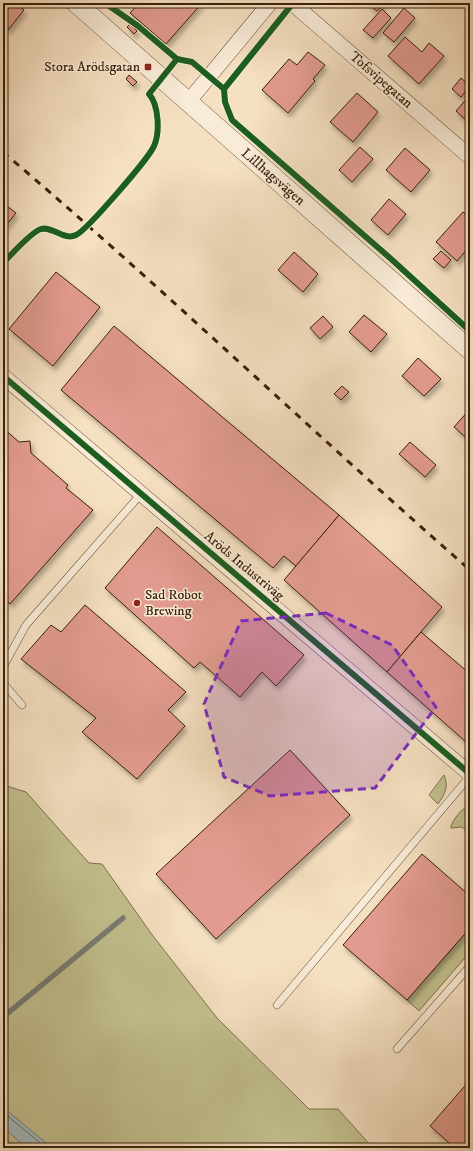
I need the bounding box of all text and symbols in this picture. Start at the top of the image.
street label: Tofsvipegatan [346,48,417,113]
place label: Stora Arödsgatan [44,58,141,76]
marker: Stora Arödsgatan [143,62,153,72]
street label: Lillhagsvägen [237,144,309,210]
street label: Aröds Industriväg [200,527,288,605]
place label: Sad Robot Brewing [145,586,203,620]
marker: Sad Robot Brewing [132,598,142,608]

